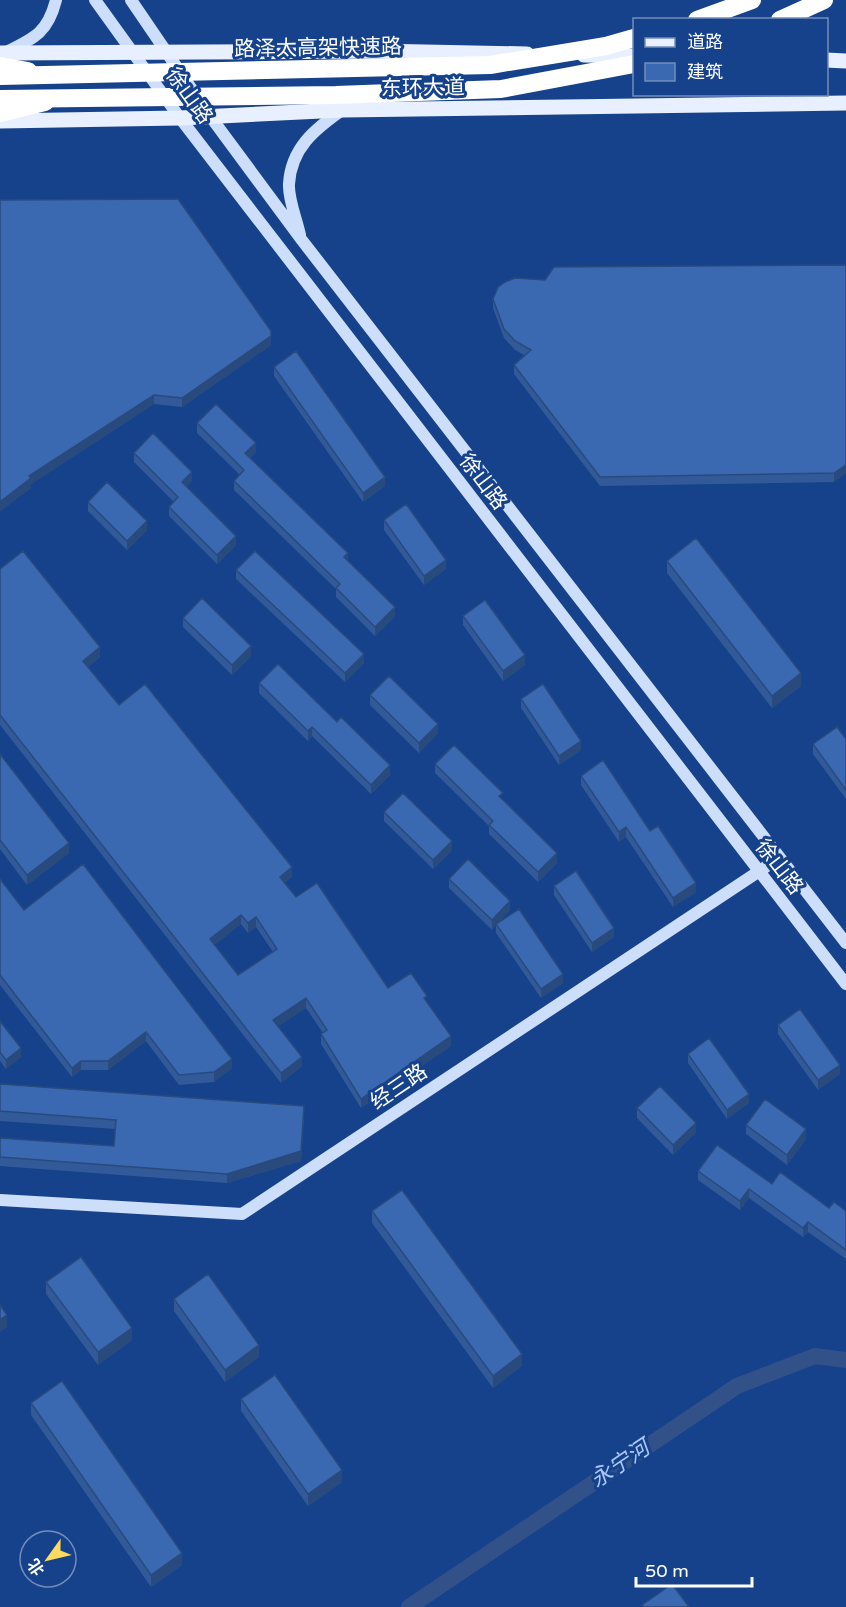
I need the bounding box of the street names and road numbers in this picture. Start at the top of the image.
street label: 路泽太高架快速路 [234,34,402,62]
street label: 徐山路 [160,63,218,129]
street label: 东环大道 [381,75,465,101]
street label: 徐山路 [454,449,512,515]
street label: 徐山路 [750,834,808,900]
street label: 经三路 [366,1059,432,1115]

